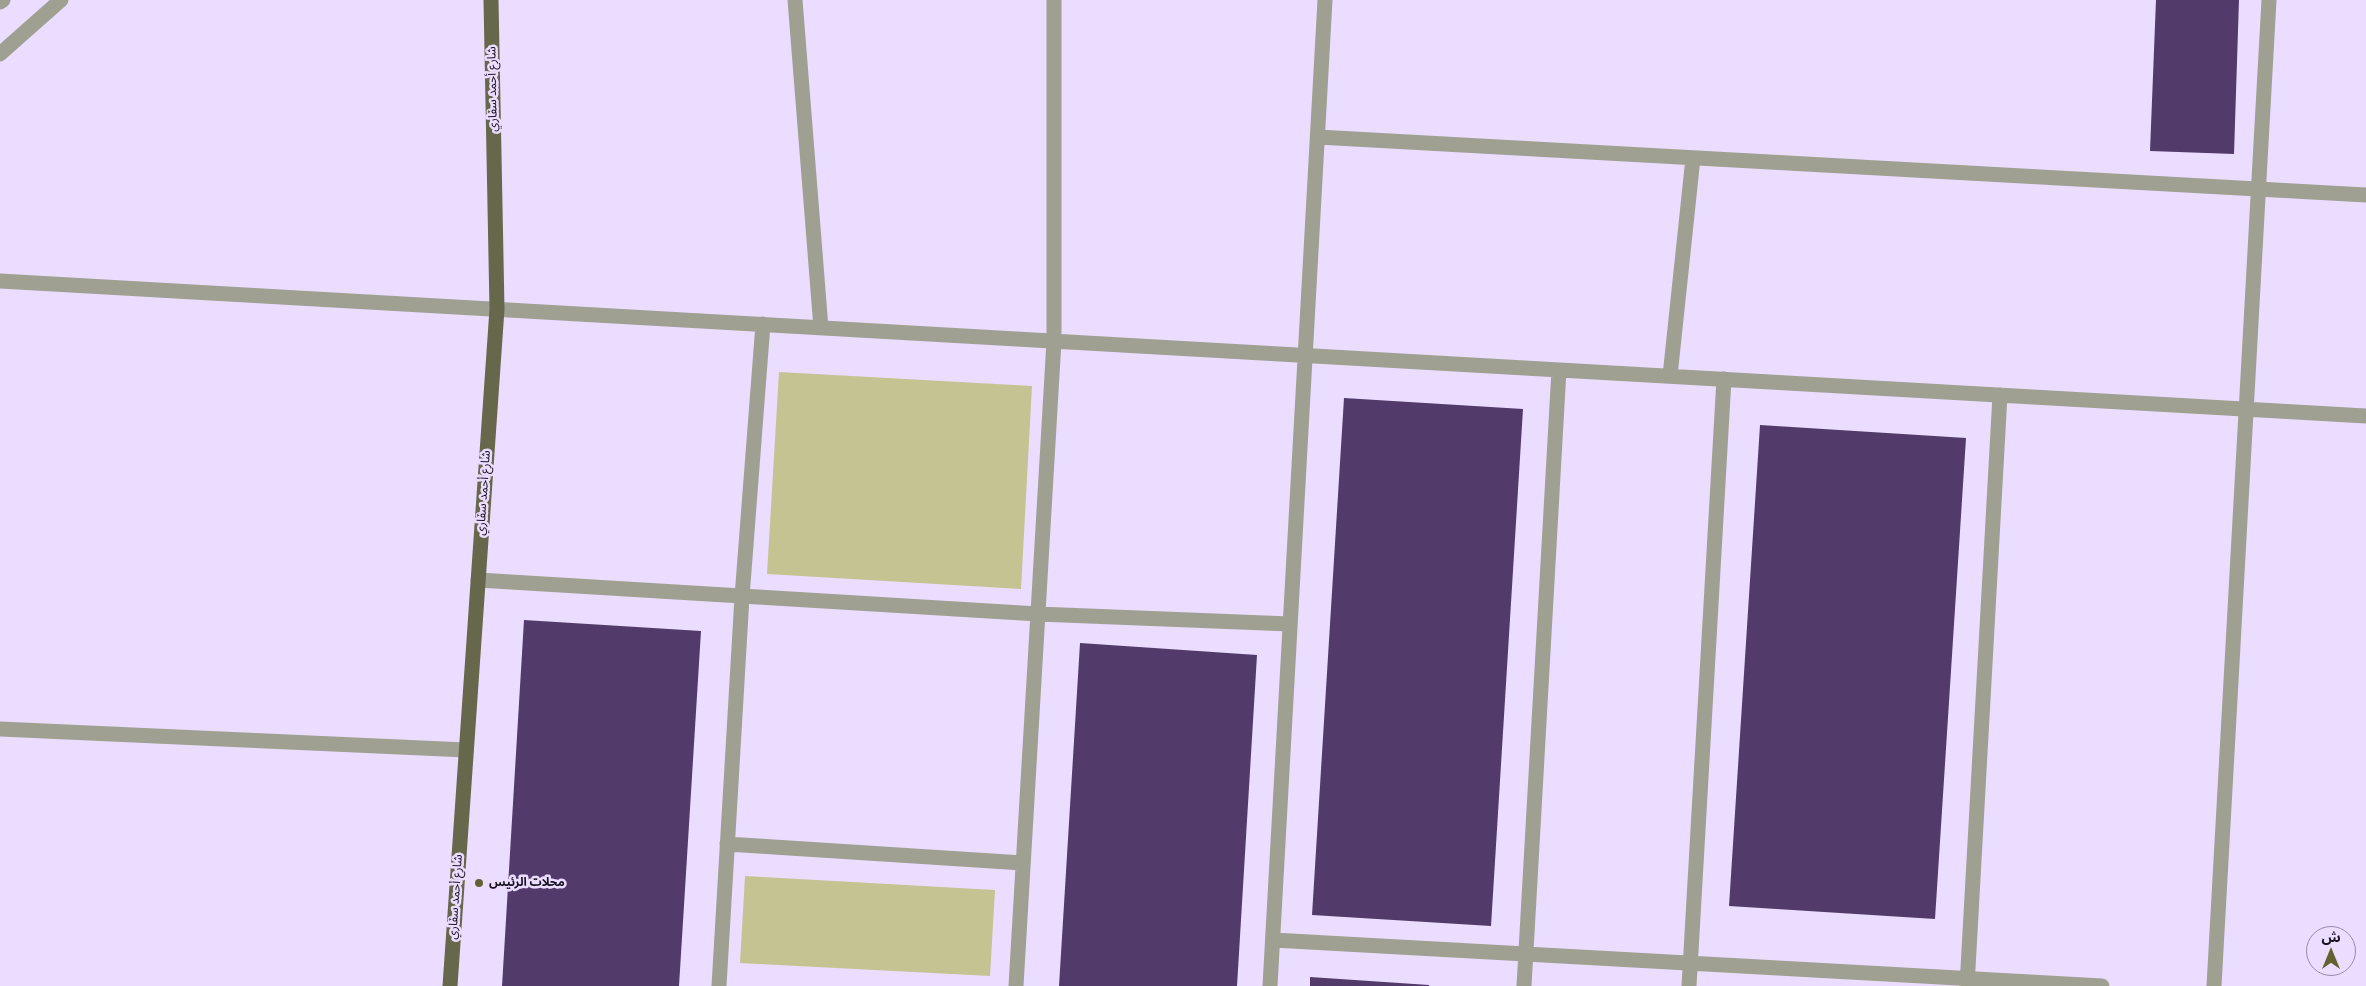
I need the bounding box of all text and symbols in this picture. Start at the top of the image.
street label: شارع أحمد سفاري [485,46,501,132]
street label: شارع أحمد سفاري [474,450,494,536]
street label: شارع أحمد سفاري [446,854,466,940]
place label: محلات الرئيس [489,876,565,890]
marker: محلات الرئيس [473,877,485,889]
north arrow [2306,926,2356,976]
text: ش [2321,927,2341,947]

